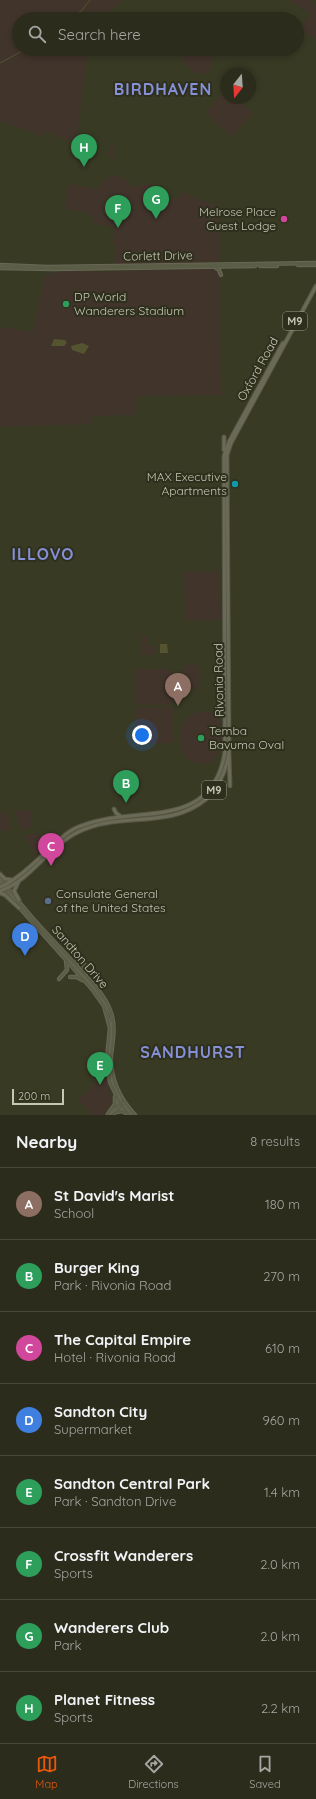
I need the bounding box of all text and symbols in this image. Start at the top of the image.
search box [12,12,304,56]
icon: search [26,23,48,45]
text: Search here [58,25,141,44]
north arrow [220,68,256,104]
district label: BIRDHAVEN [114,79,212,99]
pin: H [71,134,97,167]
pin: G [143,186,169,219]
pin: F [105,195,131,228]
place label: Melrose Place Guest Lodge [199,204,276,233]
marker: Melrose Place Guest Lodge [279,214,289,224]
street label: Corlett Drive [123,247,193,264]
place label: DP World Wanderers Stadium [74,289,184,318]
marker: DP World Wanderers Stadium [61,299,71,309]
road number: M9 [283,312,307,330]
street label: Oxford Road [234,334,281,403]
place label: MAX Executive Apartments [147,469,227,498]
marker: MAX Executive Apartments [230,479,240,489]
district label: ILLOVO [11,544,75,564]
street label: Rivonia Road [210,643,227,717]
pin: A [165,673,191,706]
place label: Temba Bavuma Oval [209,723,284,752]
your location [132,725,152,745]
marker: Temba Bavuma Oval [196,733,206,743]
pin: B [113,770,139,803]
road number: M9 [202,781,226,799]
pin: C [38,833,64,866]
place label: Consulate General of the United States [56,886,166,915]
marker: Consulate General of the United States [43,896,53,906]
street label: Sandton Drive [49,922,112,991]
pin: D [12,923,38,956]
district label: SANDHURST [140,1042,246,1062]
pin: E [87,1052,113,1085]
scale bar [12,1087,64,1106]
text: 200 m [18,1089,50,1103]
text: Nearby [16,1131,77,1152]
text: 8 results [250,1133,300,1149]
text: St David's Marist [54,1186,174,1205]
text: A [25,1196,33,1212]
text: 180 m [265,1196,300,1212]
text: School [54,1205,94,1221]
text: Burger King [54,1258,140,1277]
text: B [25,1268,33,1284]
text: 270 m [263,1268,300,1284]
text: Park · Rivonia Road [54,1277,171,1293]
text: The Capital Empire [54,1330,191,1349]
text: C [25,1340,33,1356]
text: 610 m [265,1340,300,1356]
text: Hotel · Rivonia Road [54,1349,176,1365]
text: Sandton City [54,1402,147,1421]
text: D [24,1412,34,1428]
text: 960 m [263,1412,300,1428]
text: Supermarket [54,1421,132,1437]
text: Sandton Central Park [54,1474,210,1493]
text: E [25,1484,33,1500]
text: 1.4 km [264,1484,300,1500]
text: Park · Sandton Drive [54,1493,176,1509]
text: Crossfit Wanderers [54,1546,193,1565]
text: F [25,1556,33,1572]
text: 2.0 km [260,1556,300,1572]
text: Sports [54,1565,93,1581]
text: Wanderers Club [54,1618,169,1637]
text: G [24,1628,34,1644]
text: 2.0 km [260,1628,300,1644]
text: Park [54,1637,82,1653]
text: Planet Fitness [54,1690,155,1709]
text: H [24,1700,34,1716]
text: 2.2 km [261,1700,300,1716]
text: Sports [54,1709,93,1725]
tab: Map [35,1753,58,1791]
tab: Directions [128,1753,179,1791]
tab: Saved [249,1753,281,1791]

